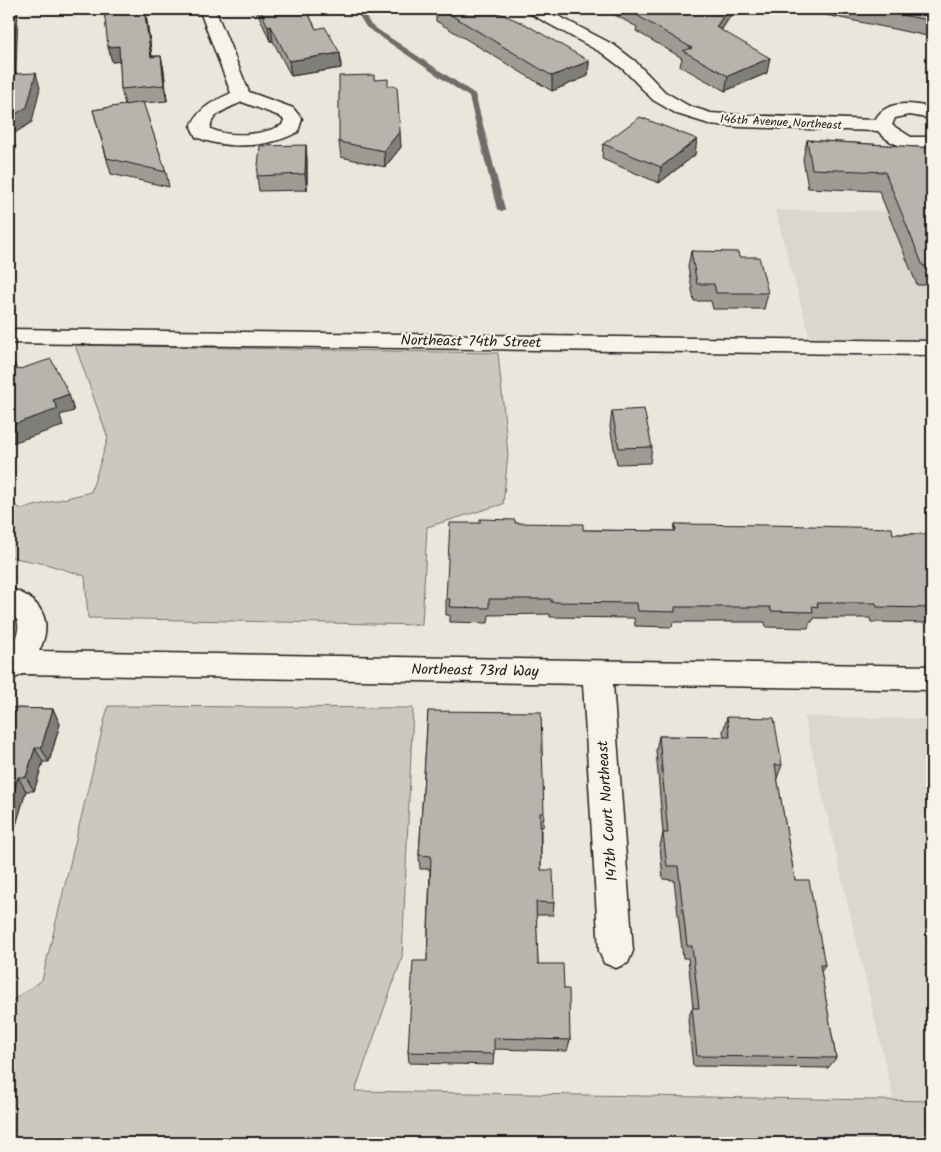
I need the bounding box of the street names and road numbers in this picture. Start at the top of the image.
street label: 146th Avenue Northeast [719,110,843,135]
street label: Northeast 74th Street [400,329,542,355]
street label: Northeast 73rd Way [411,658,540,684]
street label: 147th Court Northeast [591,739,625,882]

